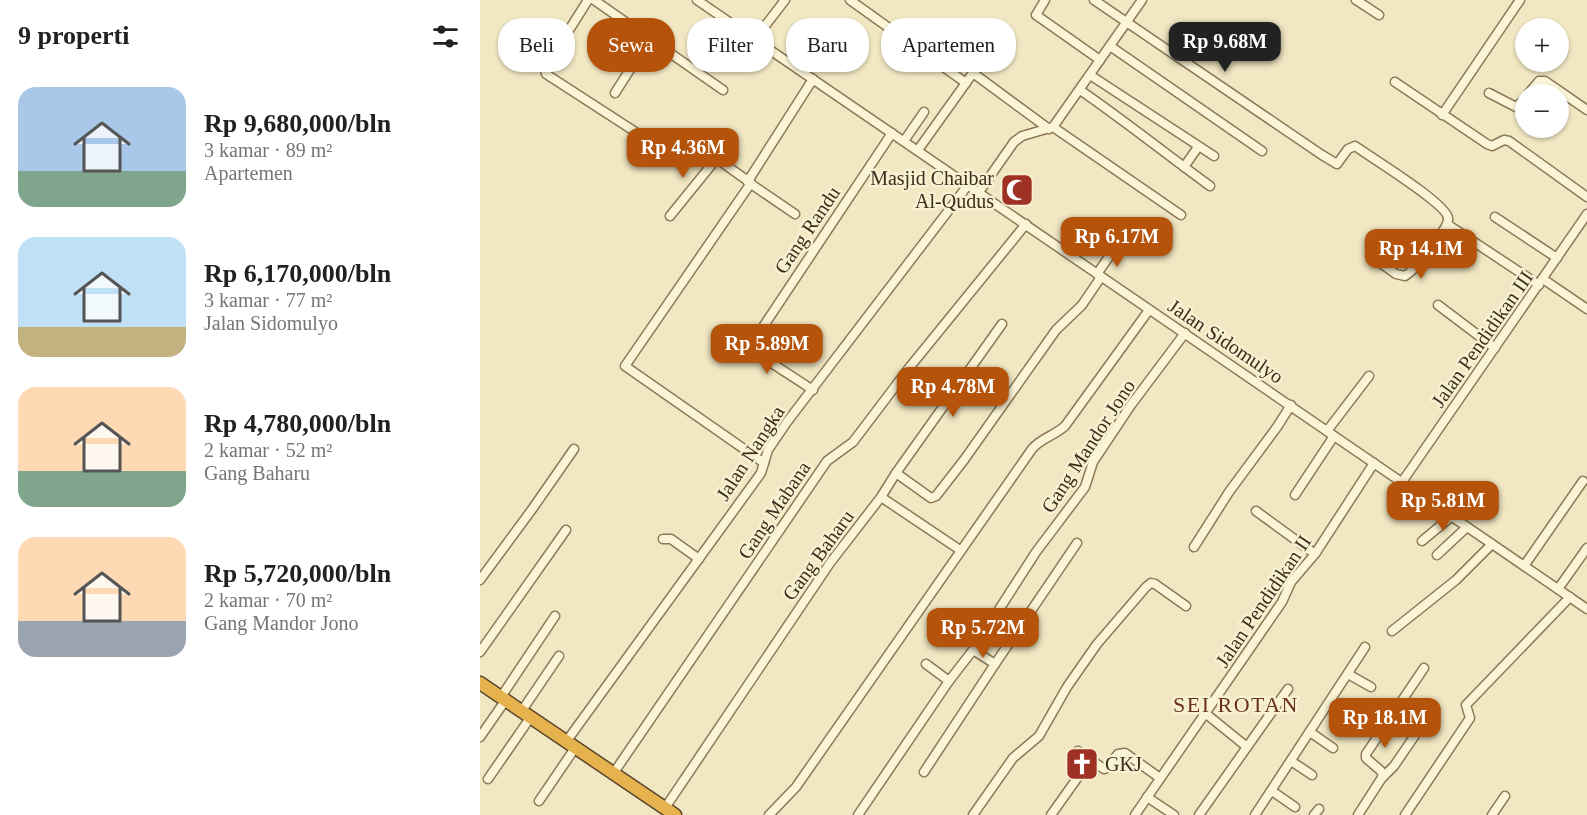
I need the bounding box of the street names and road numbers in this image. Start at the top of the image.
street label: Gang Randu [770,182,845,278]
street label: Jalan Pendidikan III [1427,267,1537,411]
street label: Jalan Sidomulyo [1164,294,1288,388]
street label: Gang Mandor Jono [1037,375,1140,517]
street label: Jalan Nangka [711,401,790,505]
street label: Gang Mabana [733,457,816,563]
street label: Gang Baharu [778,506,859,605]
street label: Jalan Pendidikan II [1211,531,1315,671]

